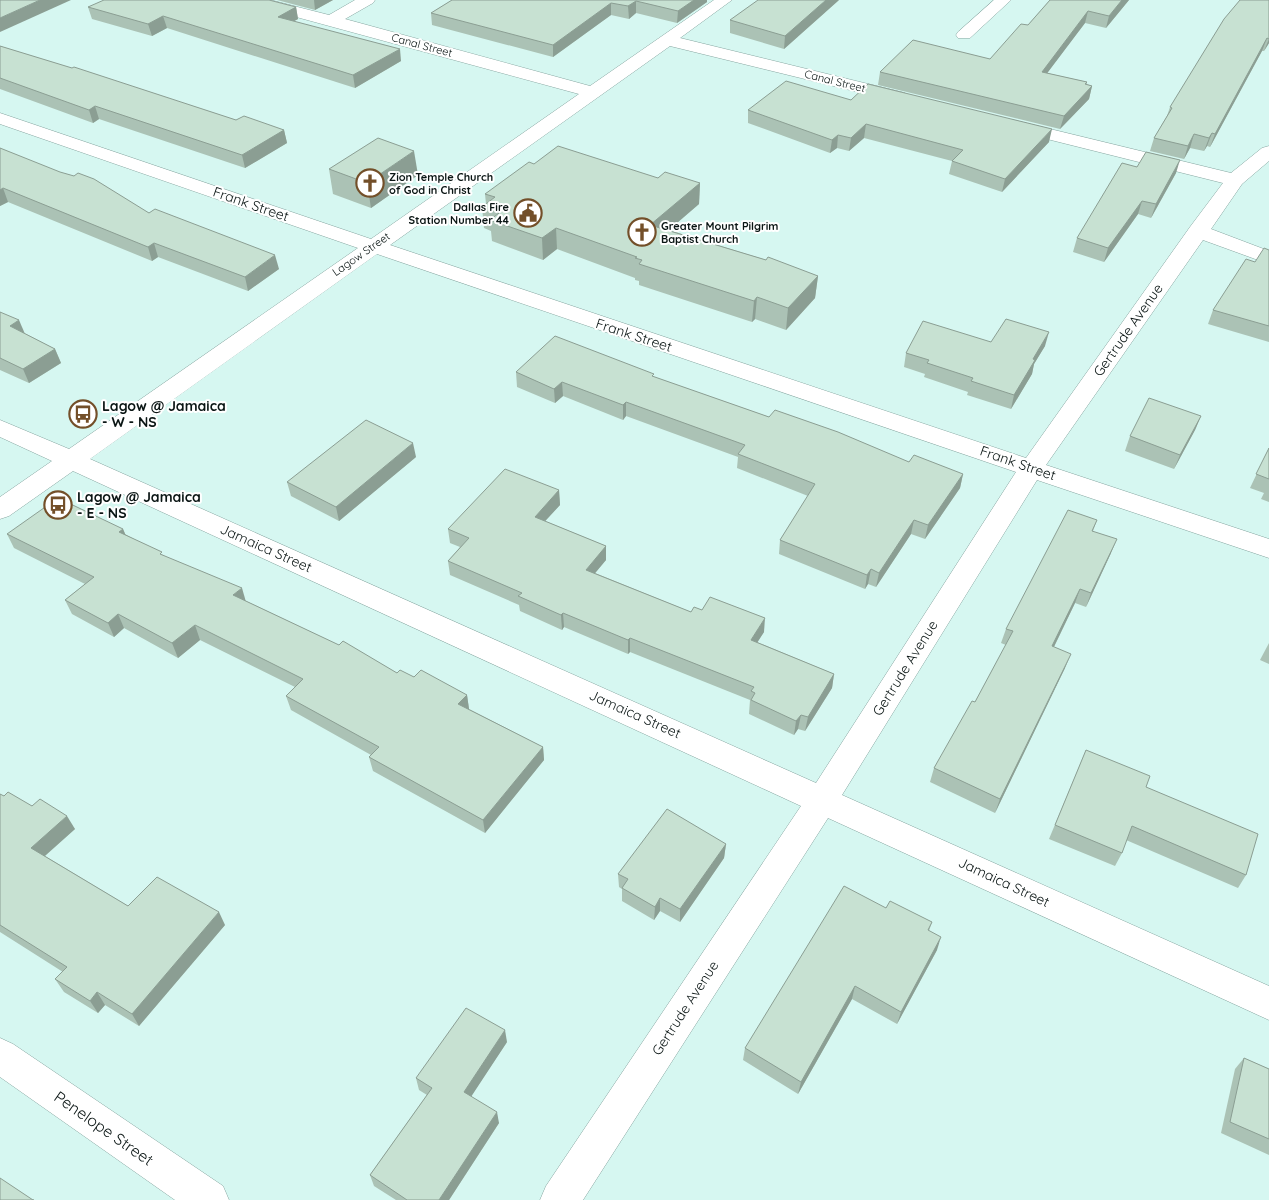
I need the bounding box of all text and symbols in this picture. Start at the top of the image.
street label: Canal Street [390,30,454,60]
street label: Canal Street [803,67,867,95]
church icon: Zion Temple Church of God in Christ [355,168,385,198]
place label: Zion Temple Church of God in Christ [389,170,493,197]
street label: Frank Street [211,183,292,225]
public building icon: Dallas Fire Station Number 44 [513,198,543,228]
place label: Dallas Fire Station Number 44 [409,200,510,227]
church icon: Greater Mount Pilgrim Baptist Church [627,217,657,247]
place label: Greater Mount Pilgrim Baptist Church [661,219,779,246]
street label: Lagow Street [329,229,393,279]
street label: Gertrude Avenue [1089,280,1167,380]
street label: Frank Street [594,314,675,356]
place label: Lagow @ Jamaica - W - NS [102,397,226,431]
bus stop icon: Lagow @ Jamaica - W - NS [68,399,98,429]
street label: Frank Street [978,442,1059,484]
place label: Lagow @ Jamaica - E - NS [77,488,201,522]
bus stop icon: Lagow @ Jamaica - E - NS [43,490,73,520]
street label: Jamaica Street [217,520,315,576]
street label: Gertrude Avenue [868,617,942,719]
street label: Jamaica Street [586,686,684,742]
street label: Jamaica Street [956,853,1053,911]
street label: Gertrude Avenue [648,957,722,1059]
street label: Penelope Street [50,1086,158,1170]

